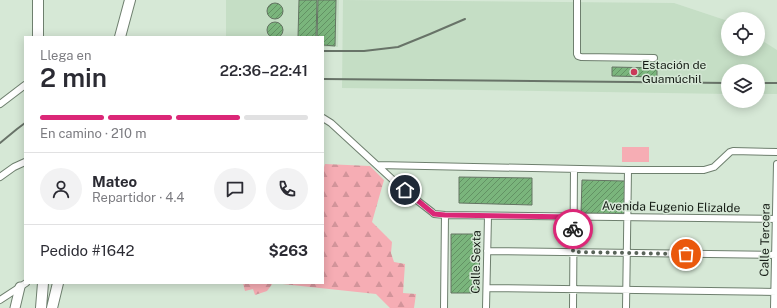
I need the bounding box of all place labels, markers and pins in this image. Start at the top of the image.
place label: Estación de Guamúchil [642,58,707,86]
marker: Estación de Guamúchil [629,67,639,77]
pin [388,173,422,207]
pin [669,237,703,271]

